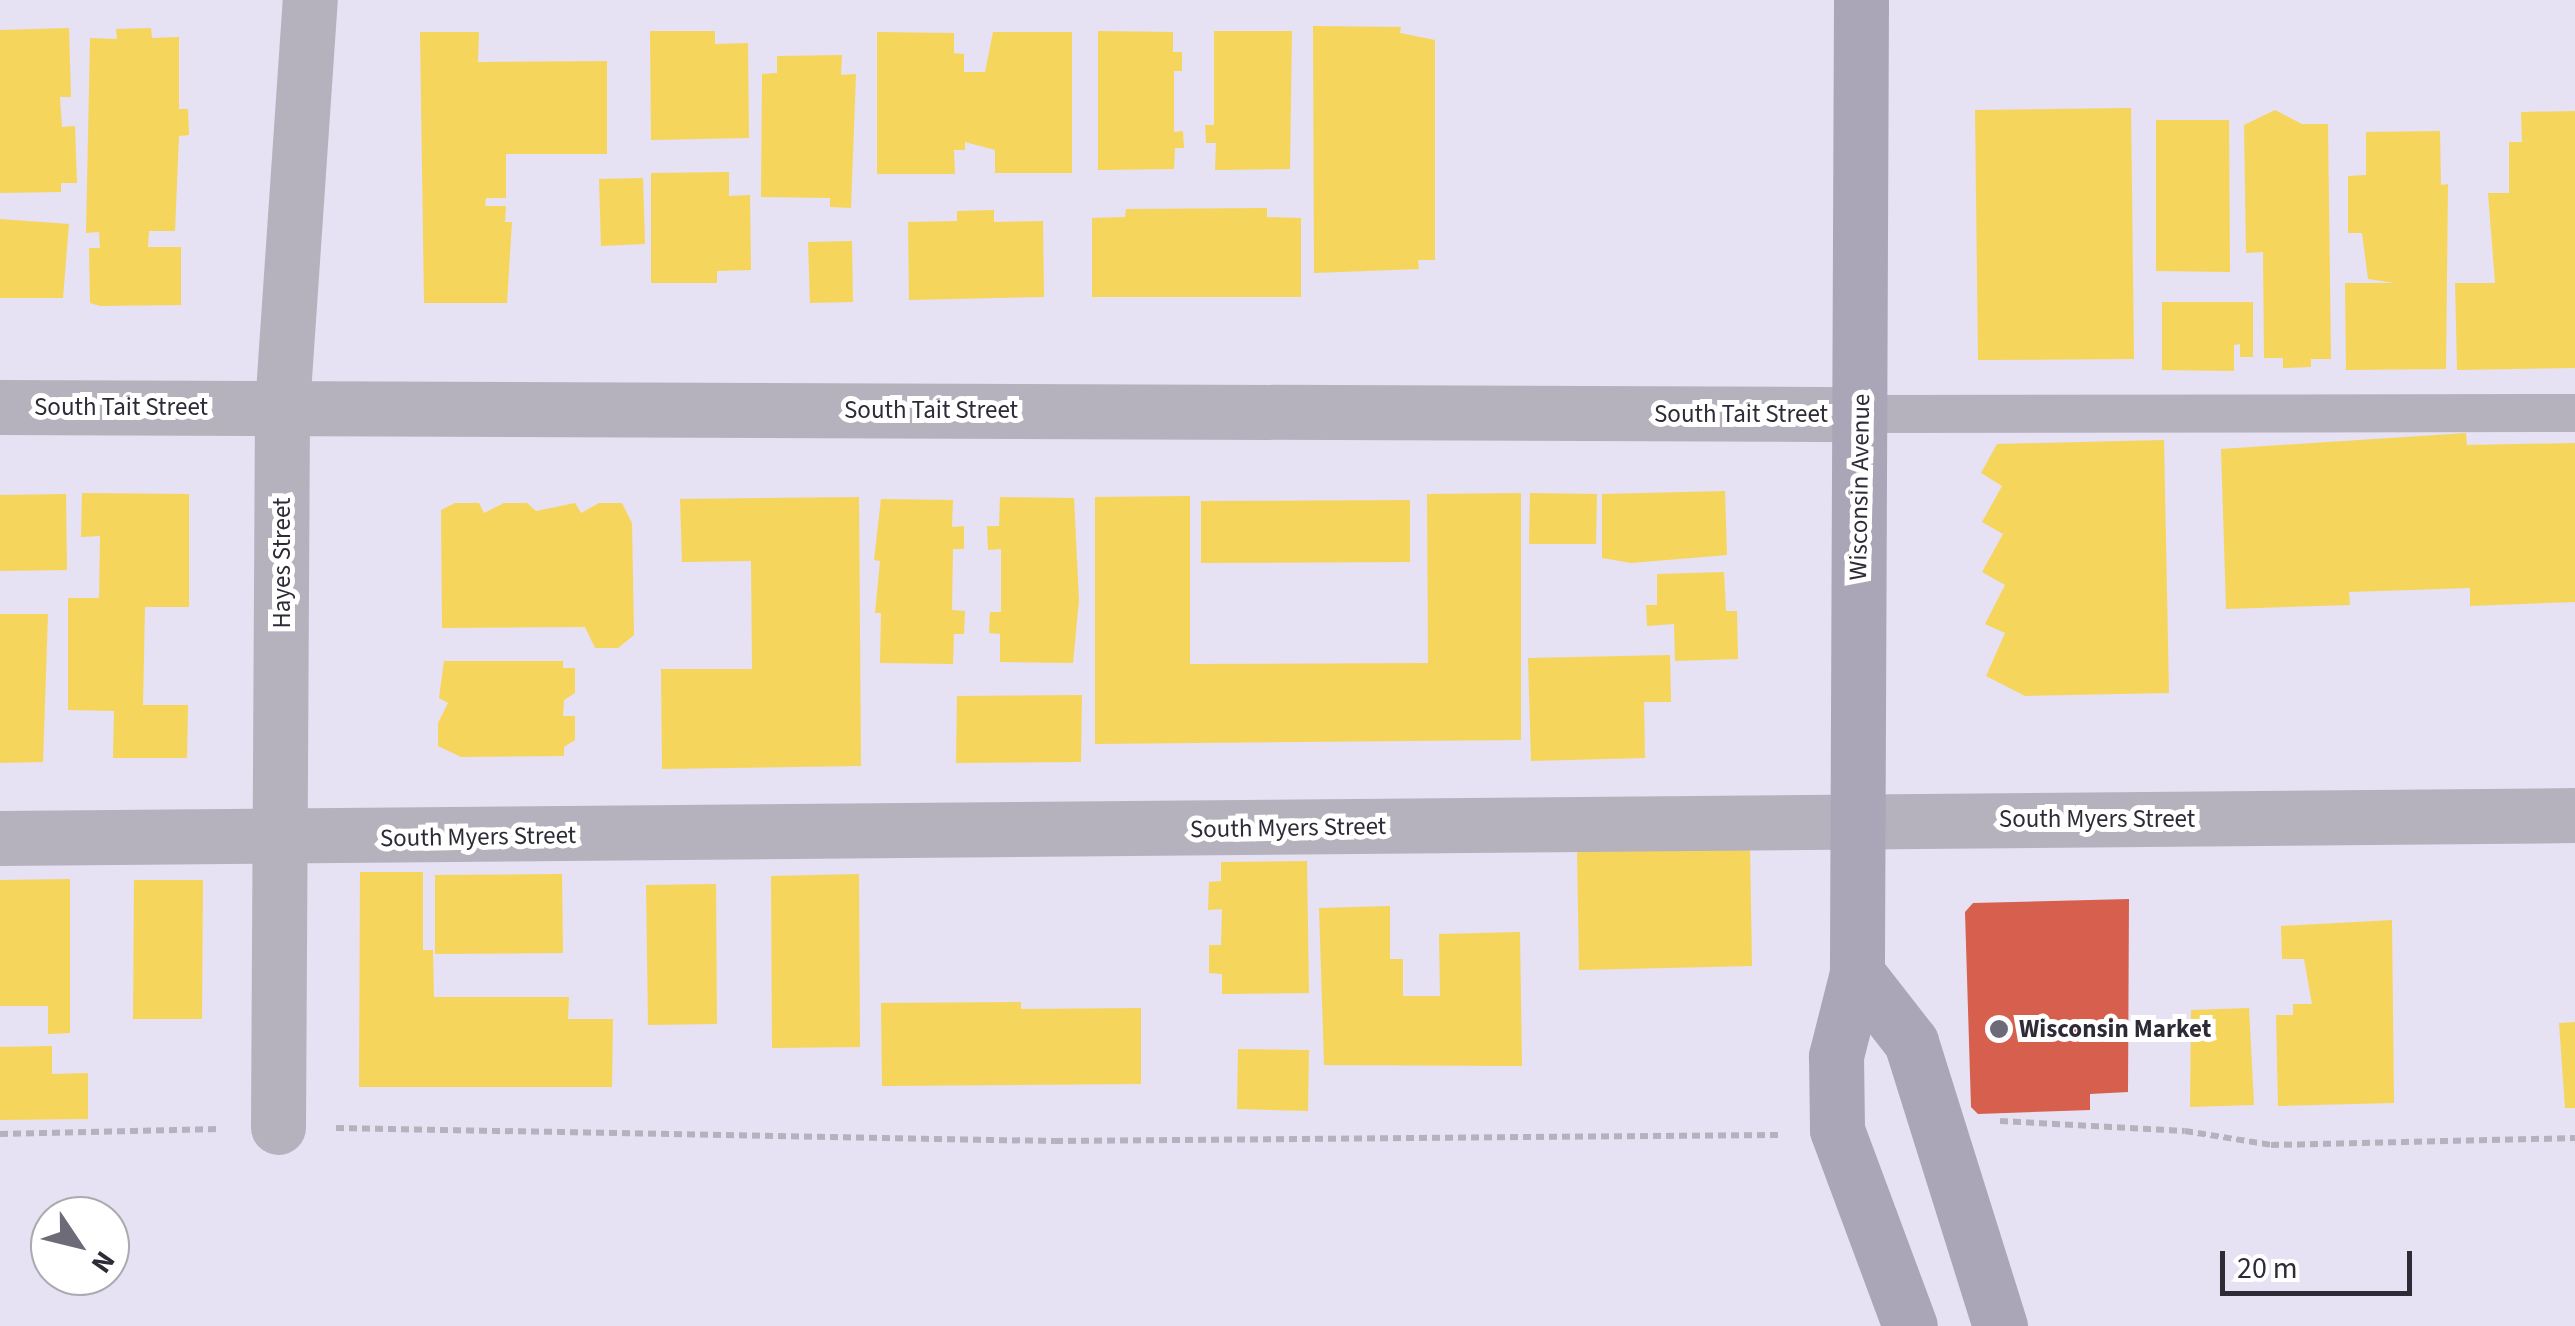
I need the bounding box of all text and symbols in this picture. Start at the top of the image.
street label: South Tait Street [34,392,208,422]
street label: Wisconsin Avenue [1843,393,1877,581]
street label: South Tait Street [844,395,1018,425]
street label: South Tait Street [1654,399,1828,429]
street label: Hayes Street [267,498,297,628]
street label: South Myers Street [1999,804,2195,834]
street label: South Myers Street [1190,811,1386,845]
street label: South Myers Street [380,820,576,854]
place label: Wisconsin Market [2019,1014,2211,1044]
marker: Wisconsin Market [1988,1018,2010,1040]
north arrow [30,1196,130,1296]
scale bar [2225,1231,2418,1293]
text: N [81,1243,125,1281]
text: 20 m [2237,1247,2298,1290]

